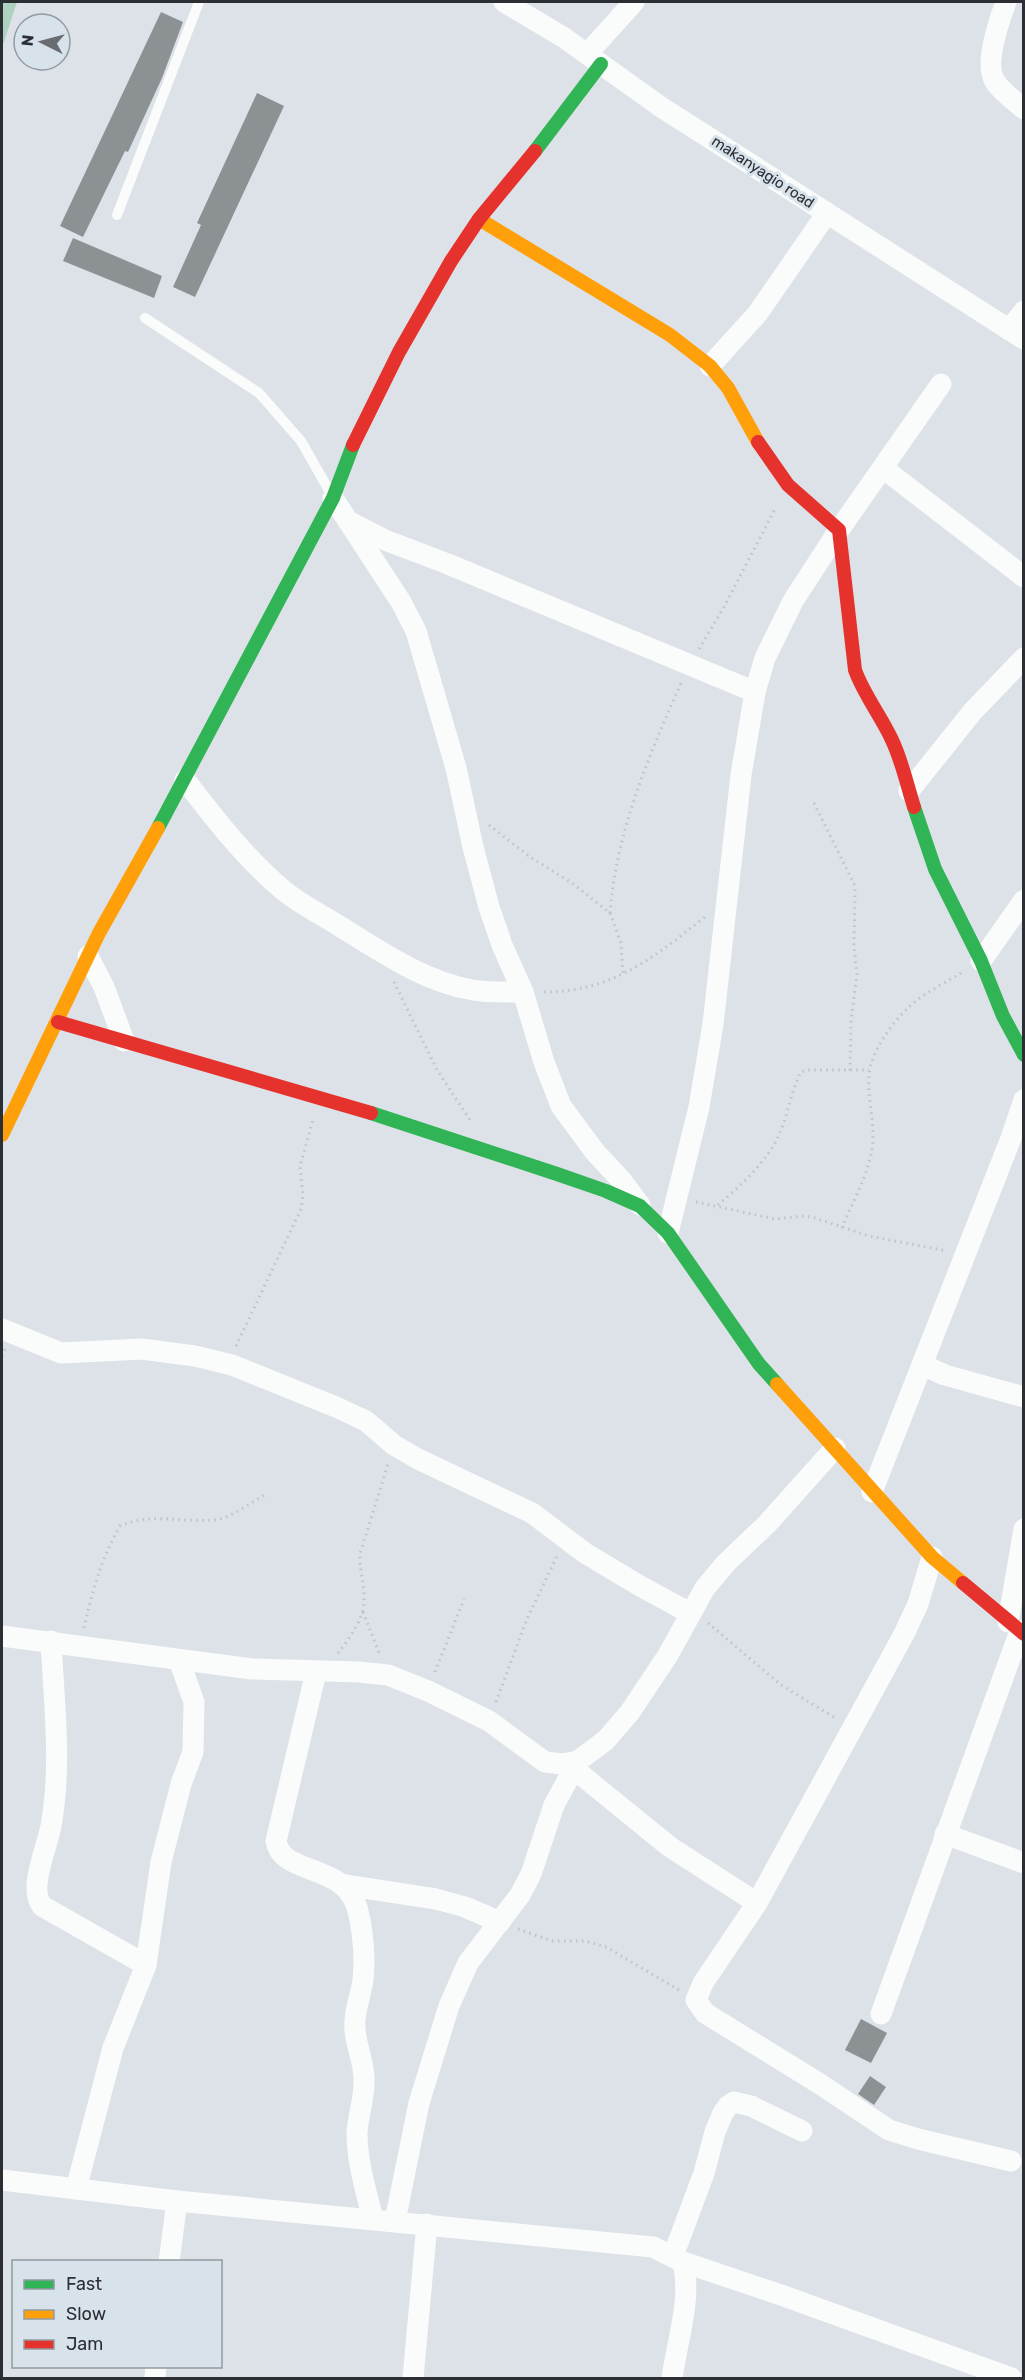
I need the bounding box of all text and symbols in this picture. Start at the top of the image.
north arrow [12,12,72,72]
text: N [18,34,38,47]
street label: makanyagio road [708,132,818,212]
legend [12,2260,222,2368]
text: Fast [66,2273,102,2295]
text: Slow [66,2303,106,2325]
text: Jam [66,2333,103,2355]

